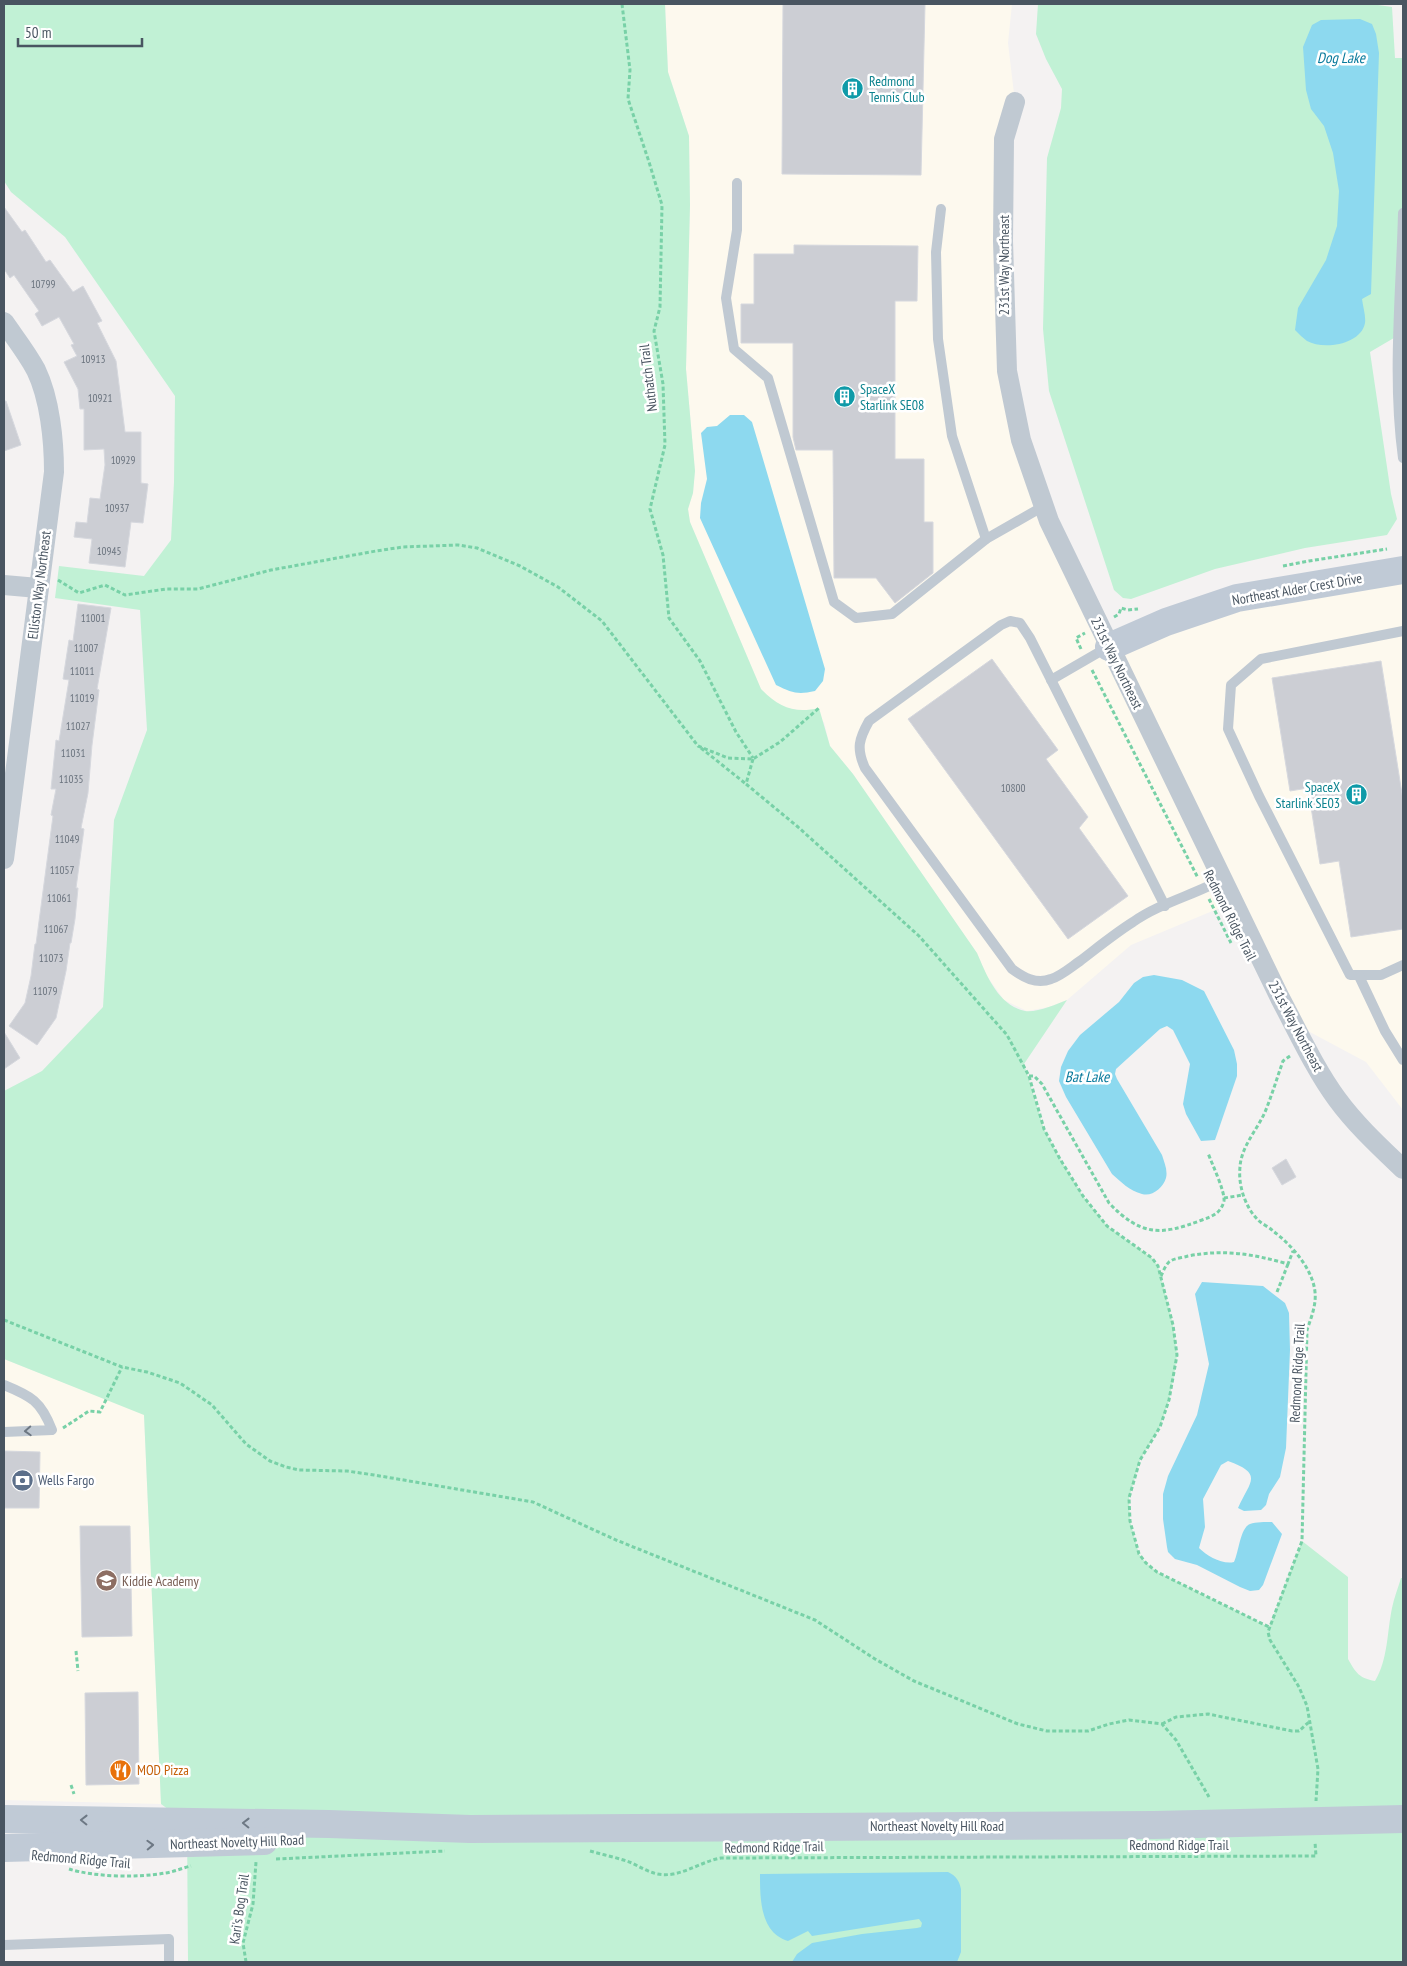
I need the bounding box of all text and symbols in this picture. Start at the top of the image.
scale bar [18,15,141,47]
text: 50 m [25,23,51,42]
water label: Dog Lake [1317,48,1366,67]
place label: Redmond Tennis Club [869,72,924,106]
building icon: Redmond Tennis Club [841,77,865,101]
street label: 231st Way Northeast [995,215,1013,315]
house number: 10799 [31,277,55,291]
street label: Nuthatch Trail [635,343,661,413]
house number: 10913 [81,352,105,366]
place label: SpaceX Starlink SE08 [860,380,924,414]
building icon: SpaceX Starlink SE08 [832,385,856,409]
house number: 10921 [88,391,112,405]
house number: 10929 [111,453,135,467]
house number: 10937 [105,501,129,515]
street label: Elliston Way Northeast [23,530,55,640]
house number: 10945 [97,544,121,558]
street label: Northeast Alder Crest Drive [1231,569,1364,609]
house number: 11001 [81,611,105,625]
street label: 231st Way Northeast [1087,614,1147,712]
house number: 11007 [74,641,98,655]
house number: 11011 [70,664,94,678]
house number: 11019 [70,691,94,705]
house number: 11027 [66,719,90,733]
house number: 11031 [61,746,85,760]
house number: 11035 [59,772,83,786]
place label: SpaceX Starlink SE03 [1276,778,1340,812]
house number: 10800 [1001,781,1025,795]
building icon: SpaceX Starlink SE03 [1344,783,1368,807]
house number: 11049 [55,832,79,846]
house number: 11057 [50,863,74,877]
street label: Redmond Ridge Trail [1199,867,1261,964]
house number: 11061 [47,891,71,905]
house number: 11067 [44,922,68,936]
house number: 11073 [39,951,63,965]
street label: 231st Way Northeast [1265,977,1328,1075]
house number: 11079 [33,984,57,998]
water label: Bat Lake [1065,1067,1110,1086]
street label: Redmond Ridge Trail [1285,1322,1309,1423]
one-way arrow [24,1426,32,1437]
bank icon: Wells Fargo [10,1468,34,1492]
place label: Wells Fargo [38,1471,94,1489]
school or university icon: Kiddie Academy [94,1569,118,1593]
place label: Kiddie Academy [122,1572,199,1590]
restaurant icon: MOD Pizza [109,1758,133,1782]
place label: MOD Pizza [137,1761,189,1779]
one-way arrow [80,1815,88,1826]
street label: Northeast Novelty Hill Road [870,1817,1004,1835]
one-way arrow [242,1818,250,1828]
street label: Northeast Novelty Hill Road [170,1831,304,1853]
street label: Redmond Ridge Trail [1129,1836,1229,1854]
street label: Redmond Ridge Trail [724,1837,825,1857]
one-way arrow [146,1840,154,1850]
street label: Redmond Ridge Trail [31,1846,132,1872]
street label: Kari's Bog Trail [225,1872,253,1945]

